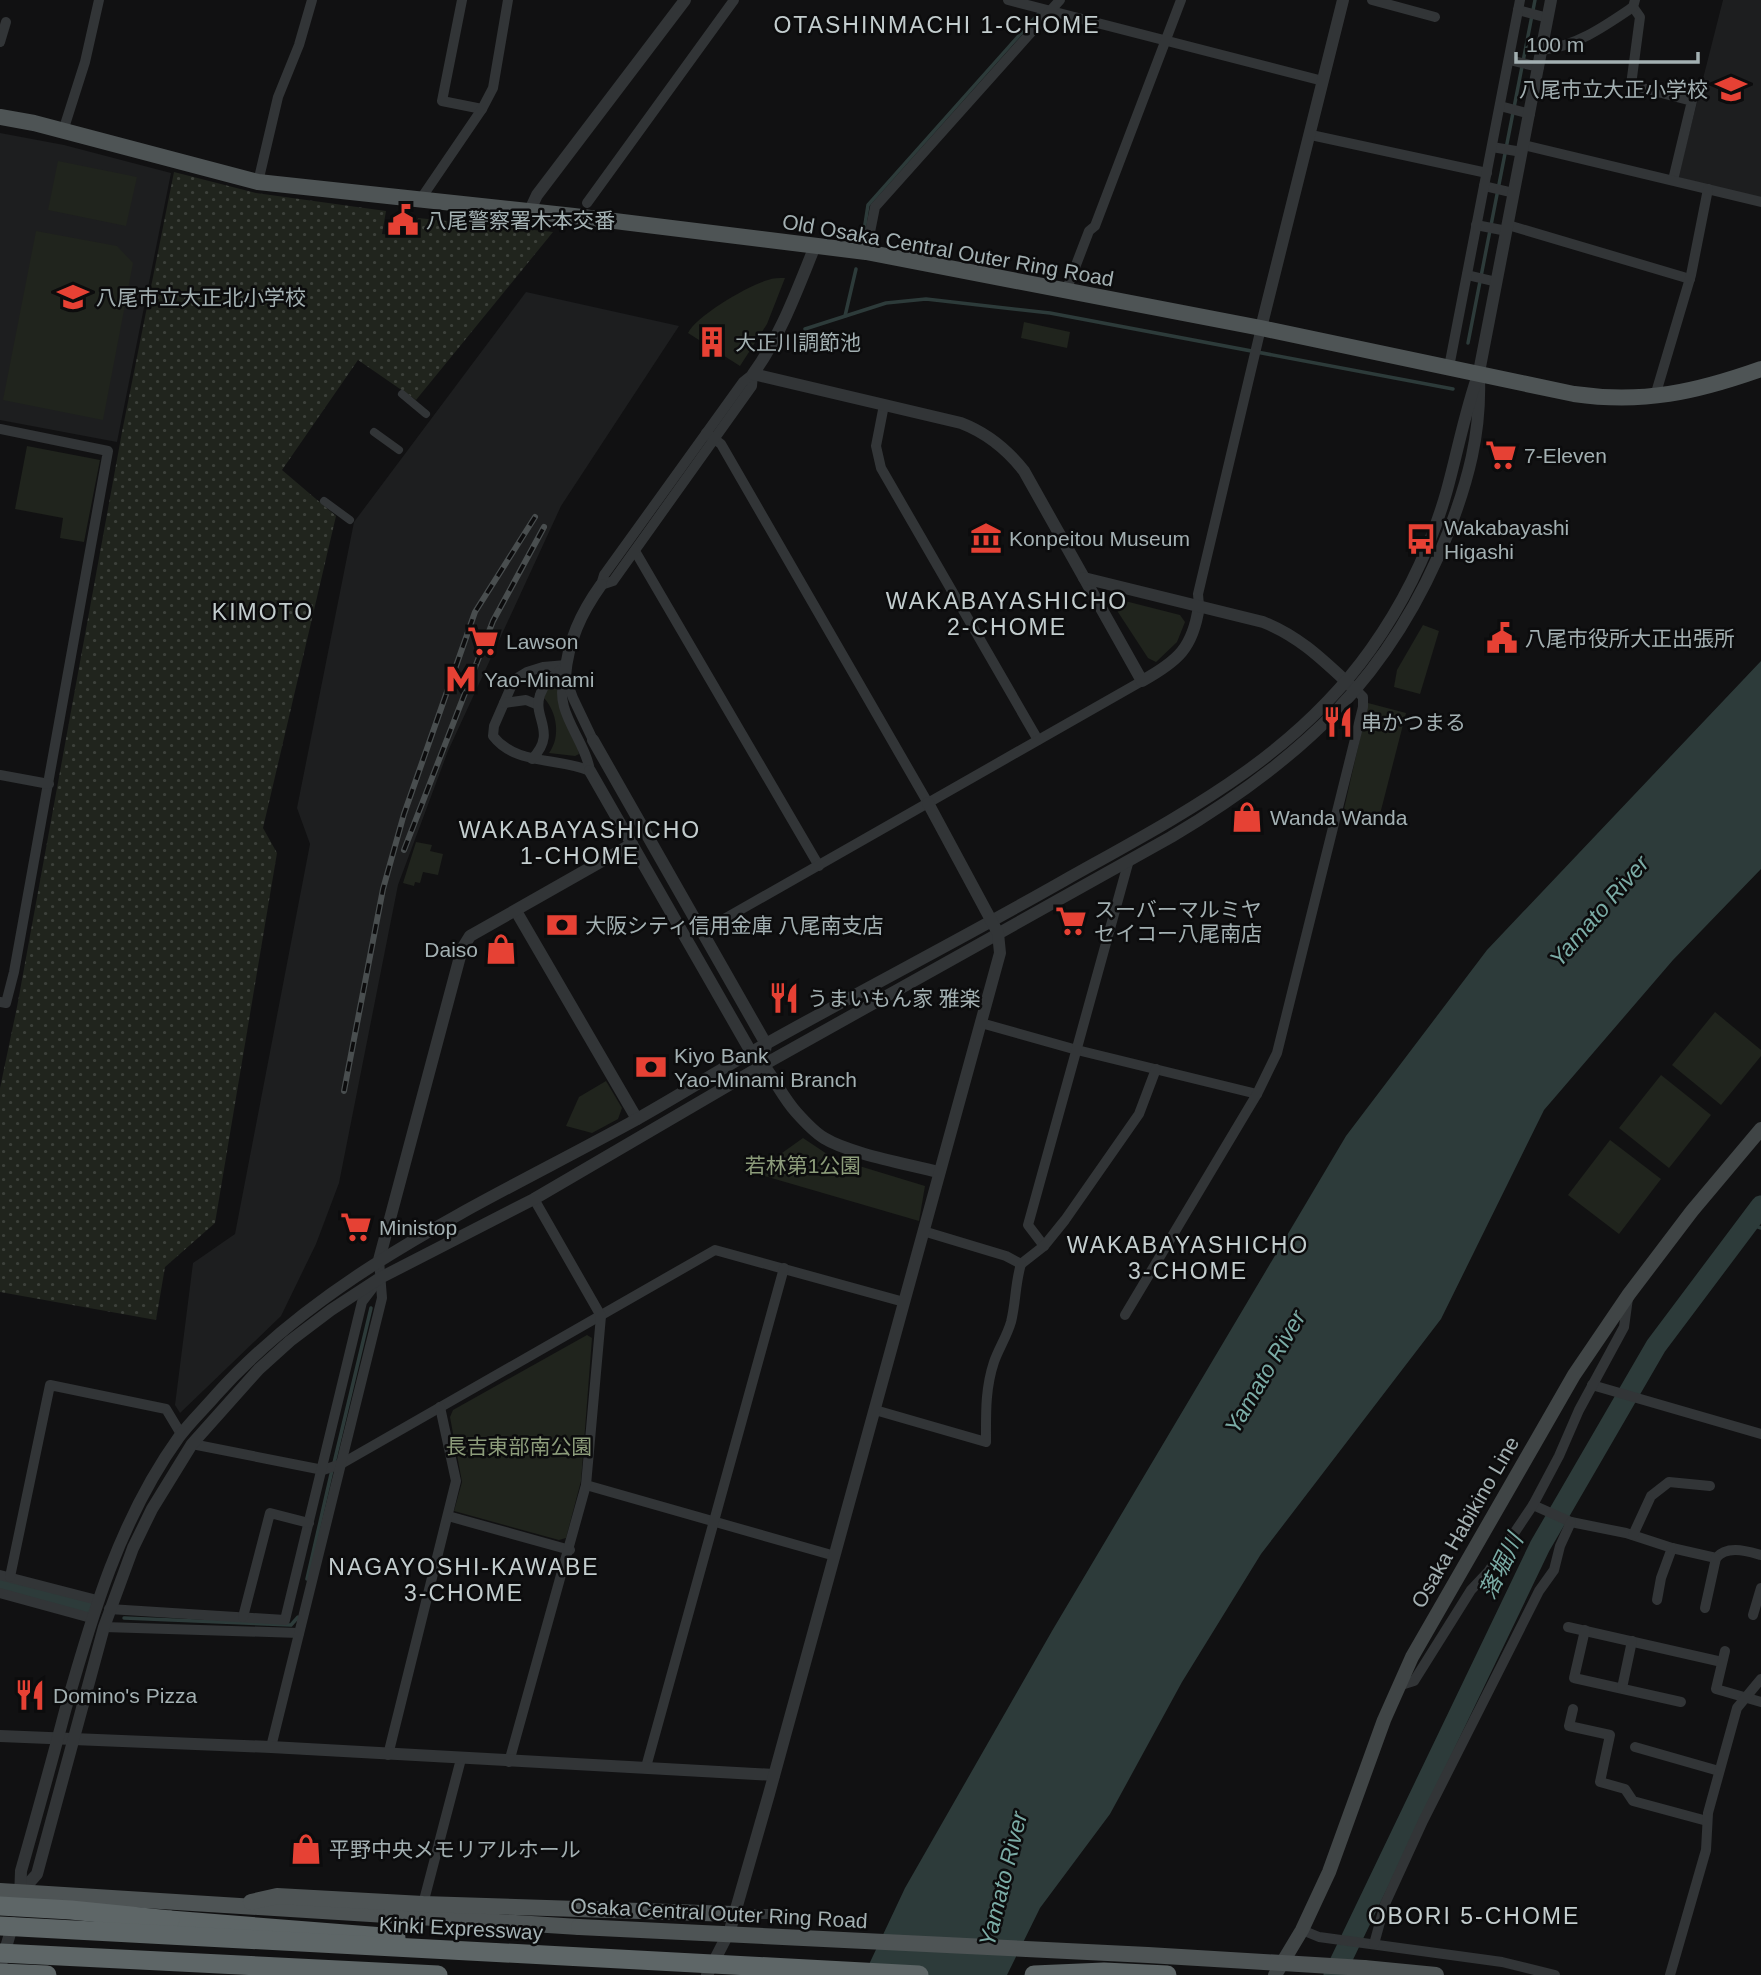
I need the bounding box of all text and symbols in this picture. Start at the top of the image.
district label: OTASHINMACHI 1-CHOME [773,12,1101,38]
scale bar [1516,21,1698,65]
text: 100 m [1526,33,1584,56]
school or university icon: 八尾市立大正小学校 [1714,72,1748,106]
place label: 八尾市立大正小学校 [1519,78,1708,101]
public building icon: 八尾警察署木本交番 [386,203,420,237]
place label: 八尾警察署木本交番 [426,209,615,232]
street label: Old Osaka Central Outer Ring Road [780,209,1116,291]
school or university icon: 八尾市立大正北小学校 [56,280,90,314]
place label: 八尾市立大正北小学校 [96,286,306,309]
building icon: 大正川調節池 [695,325,729,359]
place label: 大正川調節池 [735,331,861,354]
supermarket icon: 7-Eleven [1484,438,1518,472]
place label: 7-Eleven [1524,444,1607,467]
place label: Wakabayashi Higashi [1444,516,1569,563]
museum icon: Konpeitou Museum [969,521,1003,555]
bus stop icon: Wakabayashi Higashi [1404,522,1438,556]
place label: Konpeitou Museum [1009,527,1190,550]
district label: WAKABAYASHICHO 2-CHOME [886,588,1128,640]
district label: KIMOTO [212,599,314,625]
public building icon: 八尾市役所大正出張所 [1485,621,1519,655]
supermarket icon: Lawson [466,624,500,658]
place label: 八尾市役所大正出張所 [1525,627,1735,650]
place label: Lawson [506,630,578,653]
metro station icon: Yao-Minami [444,662,478,696]
place label: Yao-Minami [484,668,594,691]
restaurant icon: 串かつまる [1321,705,1355,739]
place label: 串かつまる [1361,711,1466,734]
shop icon: Wanda Wanda [1230,800,1264,834]
place label: Wanda Wanda [1270,806,1408,829]
district label: WAKABAYASHICHO 1-CHOME [459,817,701,869]
water label: Yamato River [1544,850,1655,971]
place label: スーバーマルミヤ セイコー八尾南店 [1094,898,1262,945]
supermarket icon: スーバーマルミヤ セイコー八尾南店 [1054,904,1088,938]
bank icon: 大阪シティ信用金庫 八尾南支店 [545,908,579,942]
place label: 大阪シティ信用金庫 八尾南支店 [585,914,884,937]
shop icon: Daiso [484,932,518,966]
place label: Daiso [424,938,478,961]
restaurant icon: うまいもん家 雅楽 [767,981,801,1015]
place label: うまいもん家 雅楽 [807,987,981,1010]
place label: Kiyo Bank Yao-Minami Branch [674,1044,857,1091]
bank icon: Kiyo Bank Yao-Minami Branch [634,1050,668,1084]
park label: 若林第1公園 [745,1154,861,1177]
supermarket icon: Ministop [339,1210,373,1244]
place label: Ministop [379,1216,457,1239]
district label: WAKABAYASHICHO 3-CHOME [1067,1232,1309,1284]
water label: Yamato River [1219,1305,1311,1438]
street label: Osaka Habikino Line [1407,1432,1523,1612]
park label: 長吉東部南公園 [446,1435,593,1458]
water label: 落堀川 [1474,1527,1529,1603]
district label: NAGAYOSHI-KAWABE 3-CHOME [328,1554,600,1606]
restaurant icon: Domino's Pizza [13,1678,47,1712]
place label: Domino's Pizza [53,1684,197,1707]
water label: Yamato River [974,1808,1033,1949]
shop icon: 平野中央メモリアルホール [289,1832,323,1866]
place label: 平野中央メモリアルホール [329,1838,581,1861]
street label: Osaka Central Outer Ring Road [570,1894,868,1932]
district label: OBORI 5-CHOME [1368,1903,1580,1929]
street label: Kinki Expressway [378,1912,544,1944]

